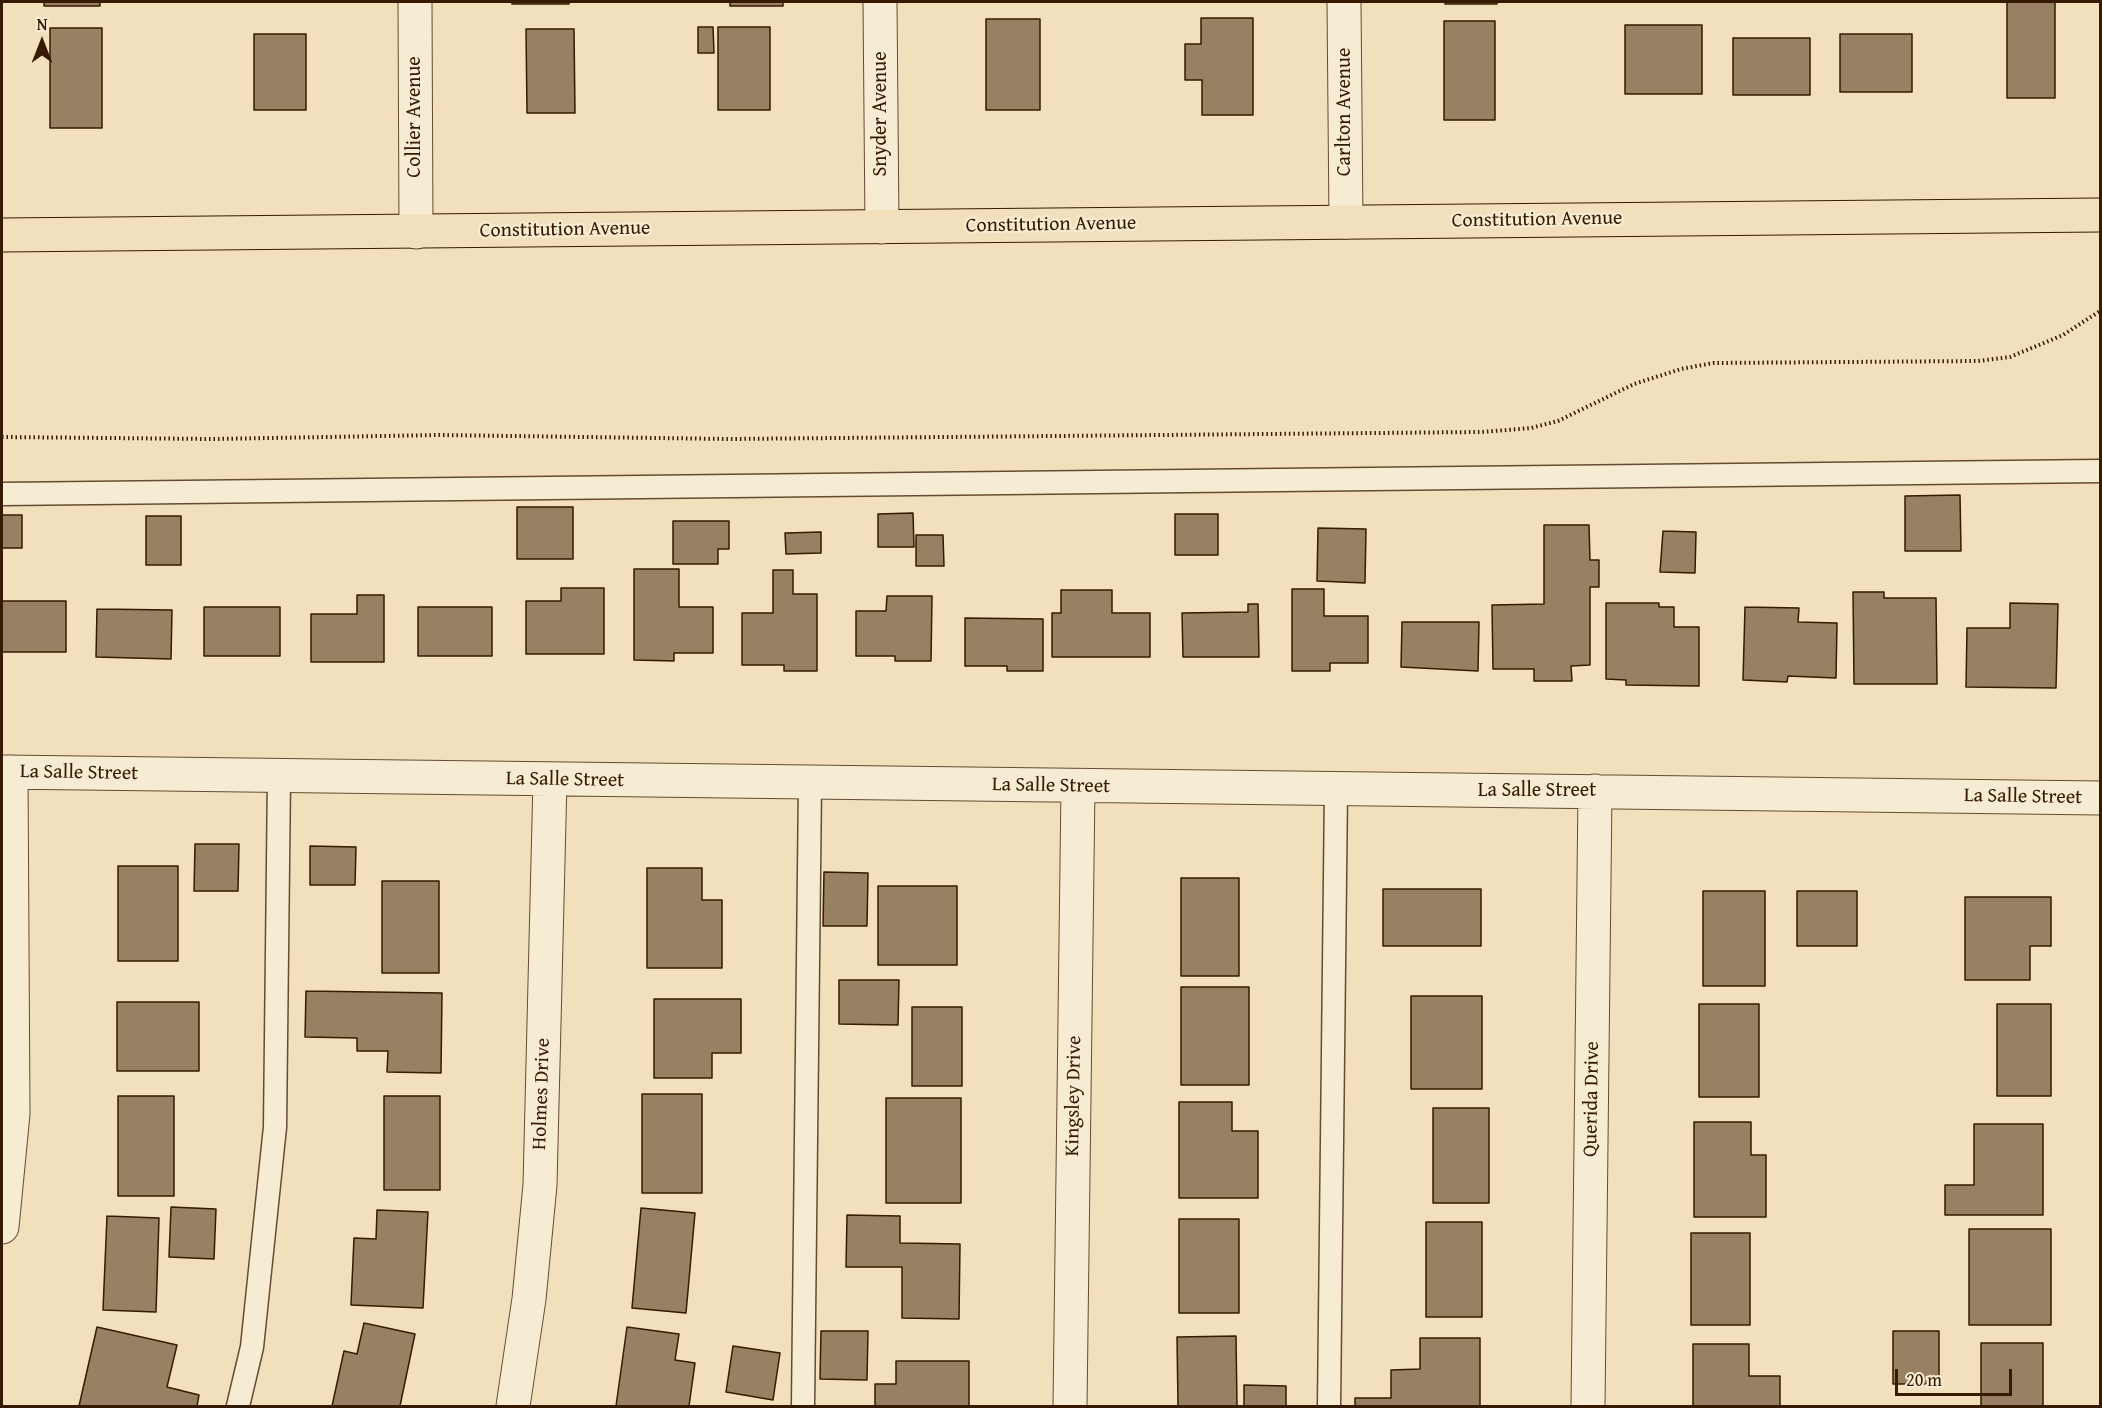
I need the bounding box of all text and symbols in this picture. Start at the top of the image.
north arrow [12,12,72,72]
text: N [37,12,47,36]
street label: Carlton Avenue [1333,48,1357,176]
street label: Snyder Avenue [869,51,893,177]
street label: Collier Avenue [403,56,427,178]
street label: Constitution Avenue [1451,207,1623,233]
street label: Constitution Avenue [965,212,1137,238]
street label: Constitution Avenue [479,217,651,243]
street label: La Salle Street [20,760,138,786]
street label: La Salle Street [506,767,624,793]
street label: La Salle Street [992,773,1110,799]
street label: La Salle Street [1478,779,1596,803]
street label: La Salle Street [1964,784,2082,810]
street label: Kingsley Drive [1061,1035,1087,1157]
street label: Holmes Drive [528,1038,556,1150]
street label: Querida Drive [1579,1041,1605,1157]
scale bar [1898,1357,2015,1395]
text: 20 m [1906,1366,1942,1393]

